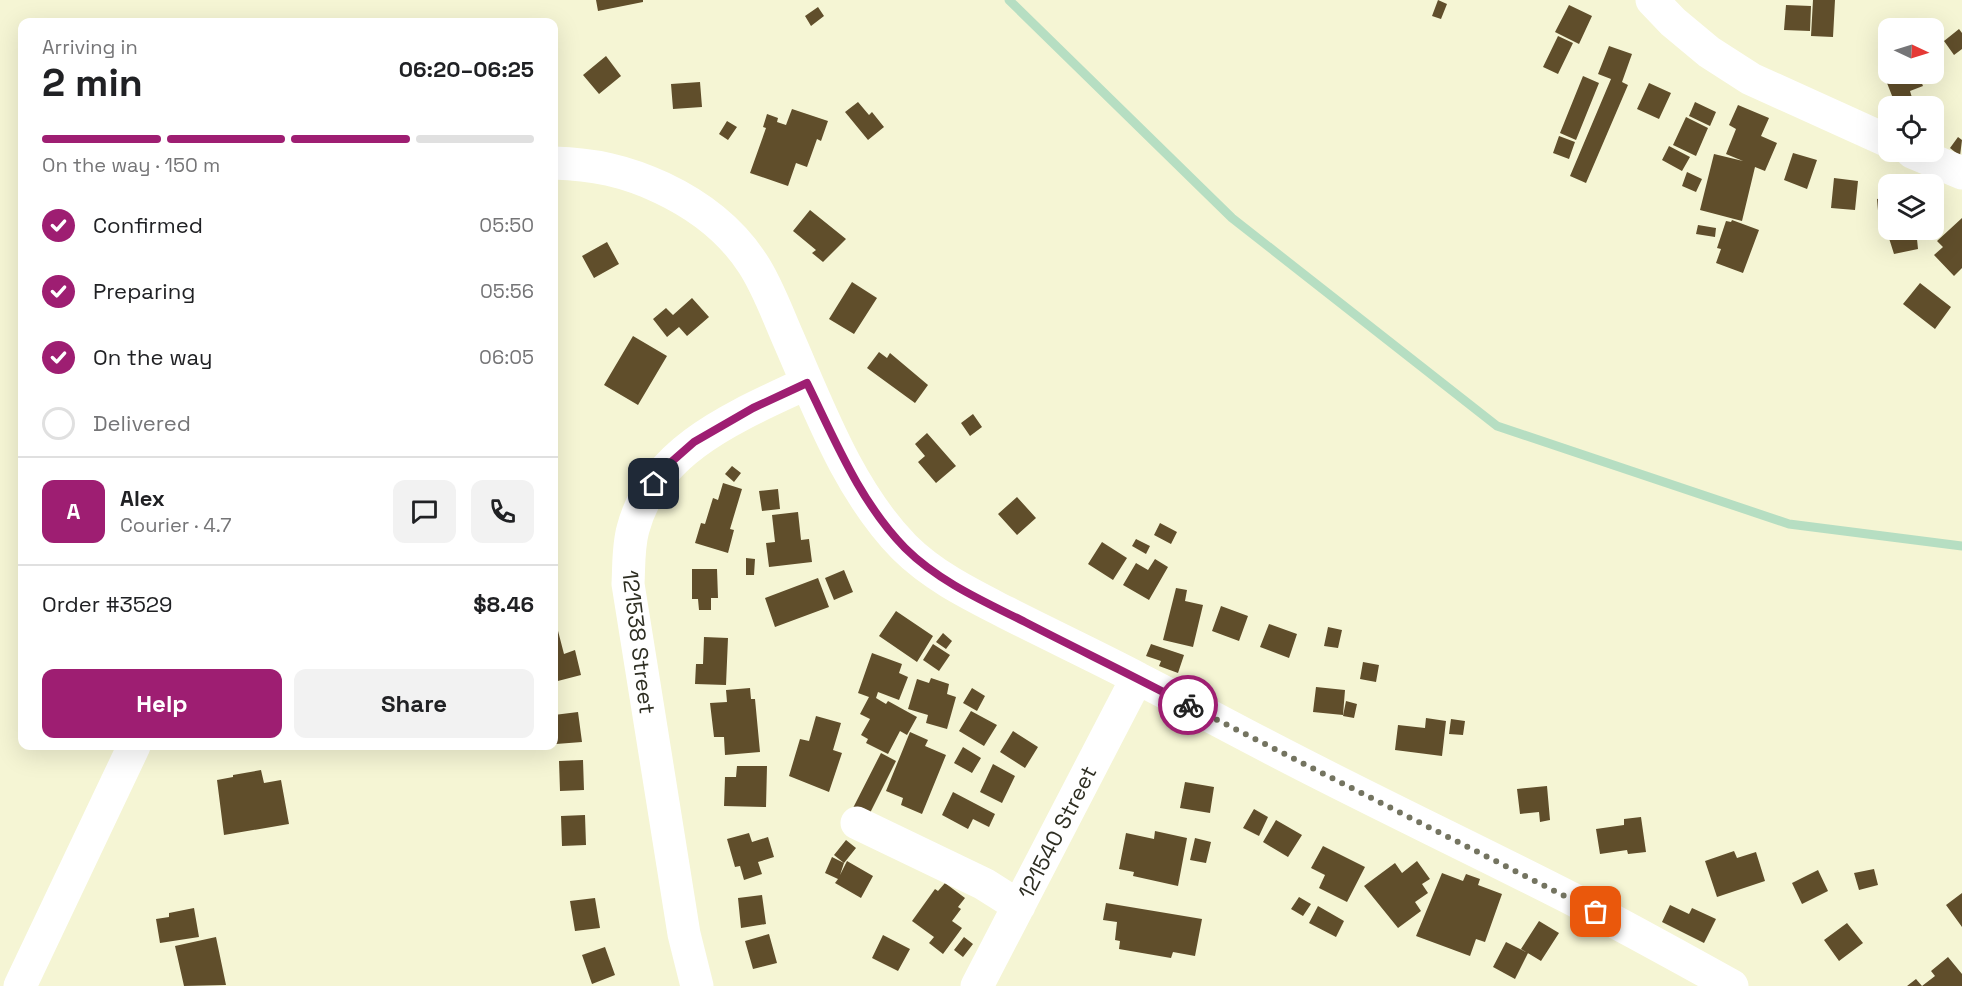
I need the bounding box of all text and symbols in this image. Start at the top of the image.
north arrow [1878,18,1944,84]
map controls [1878,18,1944,240]
text: Arriving in [42,34,138,60]
text: 06:20–06:25 [399,55,534,83]
text: 2 min [42,58,143,107]
button: locate [1878,96,1944,162]
text: On the way · 150 m [42,152,220,178]
button: layers [1878,174,1944,240]
icon: check [42,209,75,242]
text: Confirmed [93,211,203,239]
text: 05:50 [479,212,534,238]
icon: check [42,275,75,308]
text: Preparing [93,277,195,305]
text: 05:56 [480,278,534,304]
icon: check [42,341,75,374]
text: On the way [93,343,212,371]
text: 06:05 [479,344,534,370]
text: Delivered [93,409,191,437]
pin [628,458,679,509]
icon: home [637,467,670,500]
button: chat [393,480,456,543]
button: phone [471,480,534,543]
text: Alex [120,484,165,512]
text: A [67,497,80,525]
text: Courier · 4.7 [120,512,231,538]
street label: 121538 Street [616,568,662,716]
text: Order #3529 [42,590,173,618]
text: $8.46 [473,590,534,618]
button: Help [42,669,282,738]
button: Share [294,669,534,738]
courier [1158,675,1218,735]
icon: bike [1172,689,1205,722]
street label: 121540 Street [1011,761,1103,903]
pin [1570,886,1621,937]
icon: bag [1579,895,1612,928]

